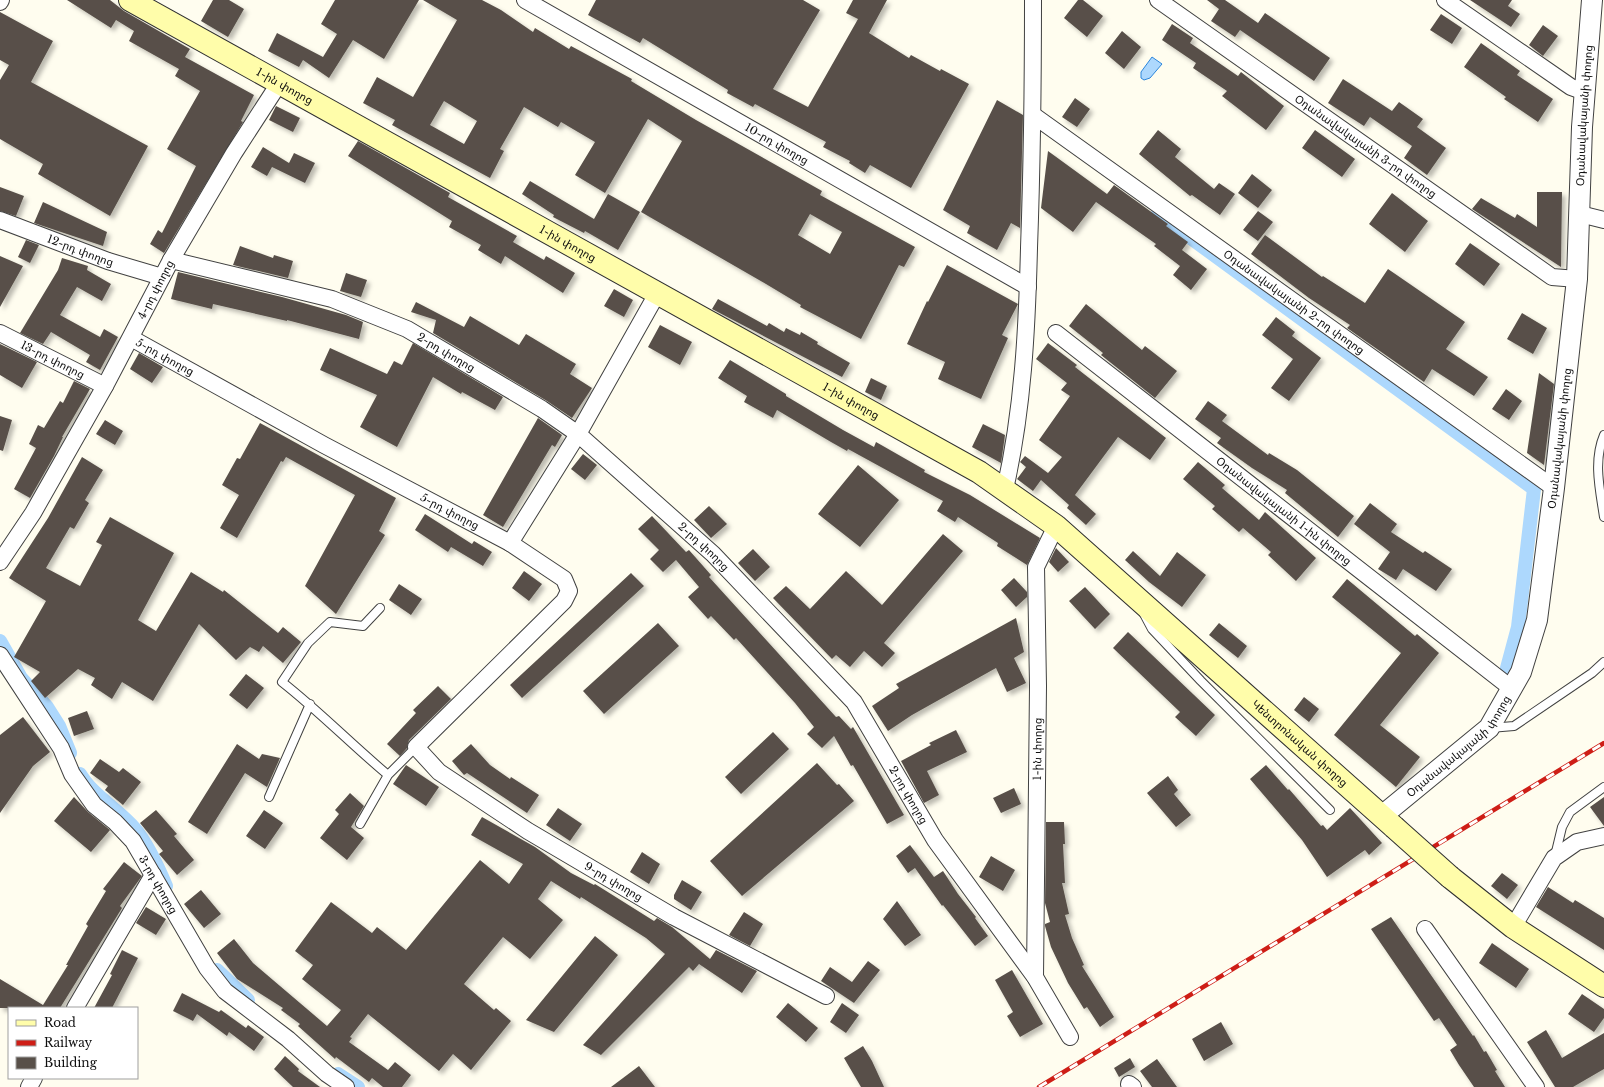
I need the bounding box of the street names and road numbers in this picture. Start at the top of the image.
street label: Օդանավակայանի փողոց [1573,44,1595,186]
street label: 1-ին փողոց [254,65,315,107]
street label: Օդանավակայանի 3-րդ փողոց [1292,91,1439,201]
street label: 10-րդ փողոց [743,120,811,167]
street label: 1-ին փողոց [537,222,599,265]
street label: 12-րդ փողոց [45,232,115,269]
street label: Օդանավակայանի 2-րդ փողոց [1221,247,1367,357]
street label: 4-րդ փողոց [134,258,177,321]
street label: 2-րդ փողոց [415,330,478,375]
street label: 5-րդ փողոց [134,335,197,379]
street label: 13-րդ փողոց [18,338,87,382]
street label: Օդանավակայանի փողոց [1544,367,1574,510]
street label: 1-ին փողոց [820,380,882,422]
street label: Օդանավակայանի 1-ին փողոց [1213,454,1354,568]
street label: 5-րդ փողոց [418,490,482,533]
street label: 2-րդ փողոց [675,519,732,574]
street label: Օդանավակայանի փողոց [1403,693,1513,800]
street label: Կենտրոնական փողոց [1249,697,1351,790]
street label: 1-ին փողոց [1030,718,1045,780]
street label: 2-րդ փողոց [886,763,931,827]
street label: 3-րդ փողոց [136,853,181,916]
street label: 9-րդ փողոց [582,859,645,904]

